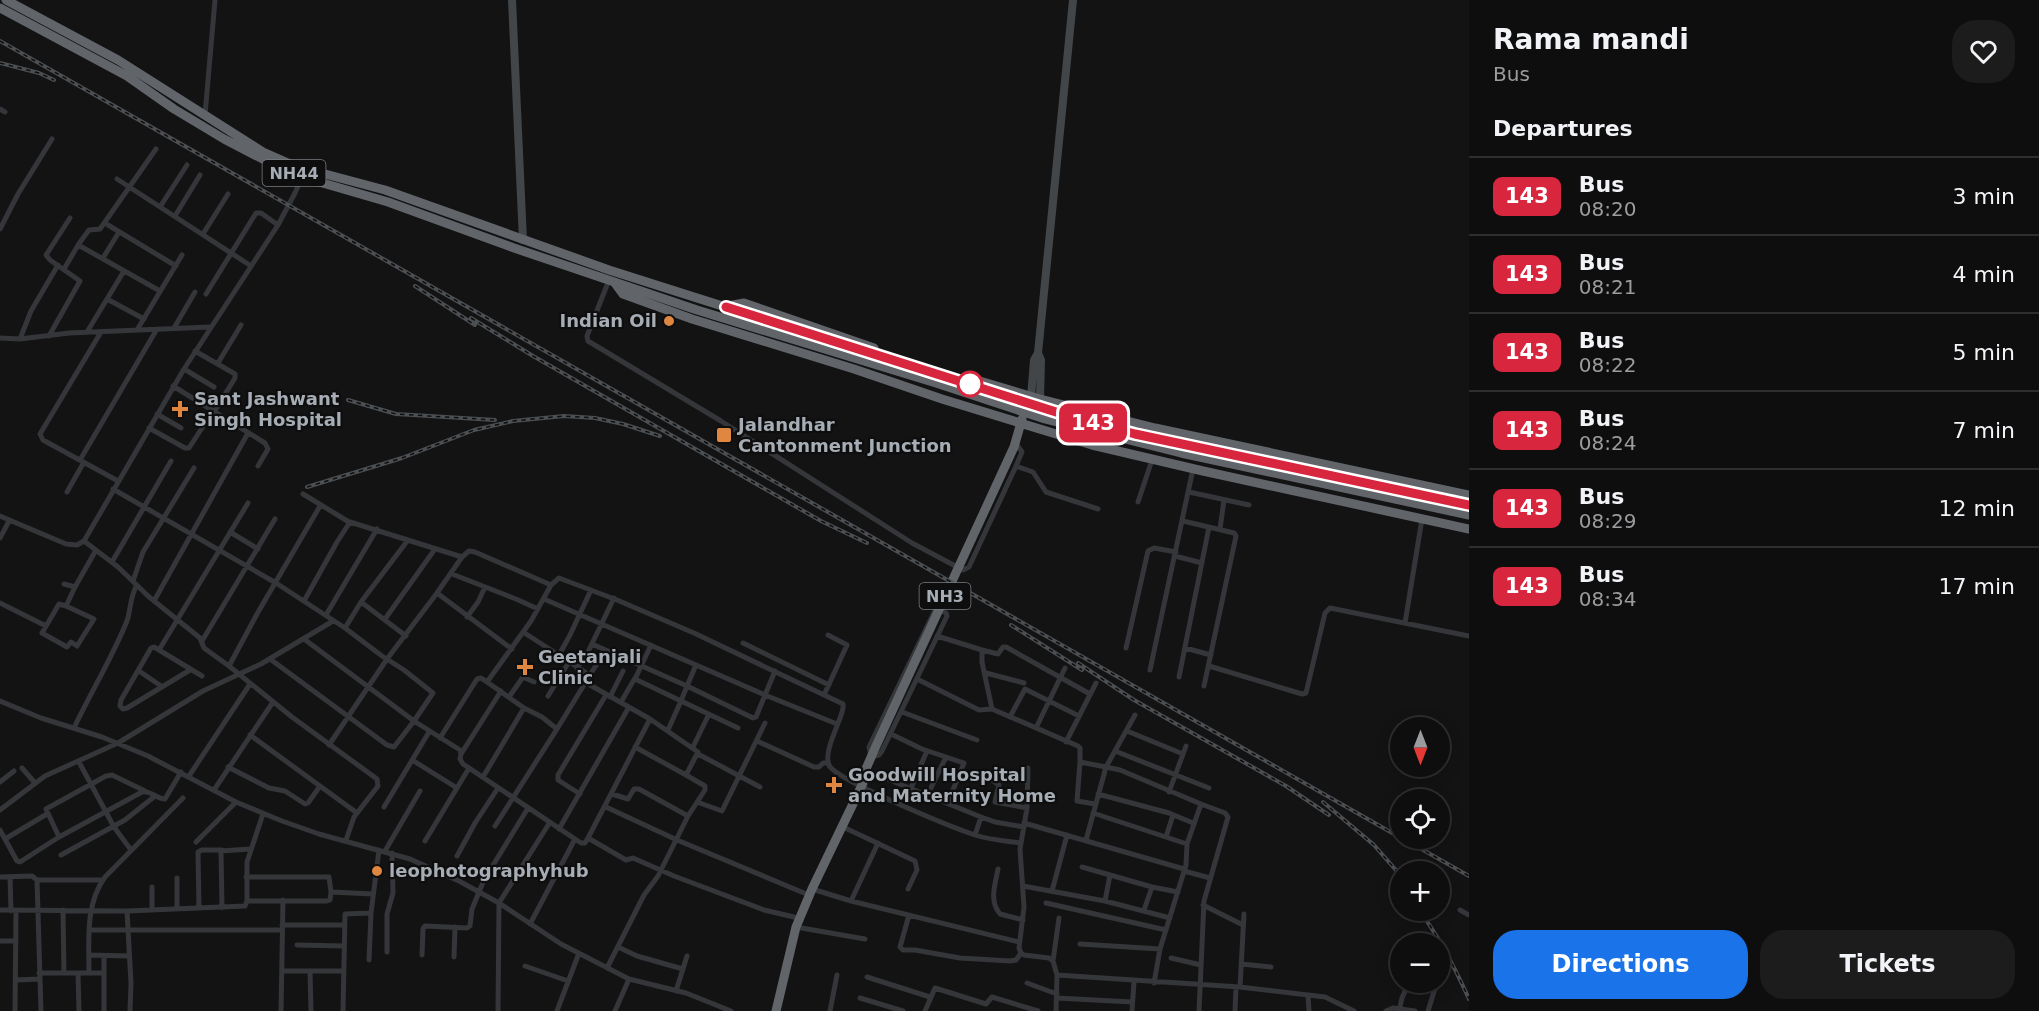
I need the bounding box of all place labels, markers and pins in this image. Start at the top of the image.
place label: Indian Oil [560,310,657,331]
marker: Indian Oil [662,314,676,328]
unlabelled marker [957,371,983,397]
place label: Sant Jashwant Singh Hospital [194,388,342,430]
marker: Sant Jashwant Singh Hospital [171,400,189,418]
place label: Jalandhar Cantonment Junction [736,414,952,456]
marker: Jalandhar Cantonment Junction [715,426,733,444]
place label: Geetanjali Clinic [538,646,641,688]
marker: Geetanjali Clinic [516,658,534,676]
place label: Goodwill Hospital and Maternity Home [848,764,1056,806]
marker: Goodwill Hospital and Maternity Home [825,776,843,794]
place label: leophotographyhub [389,860,589,881]
marker: leophotographyhub [370,864,384,878]

